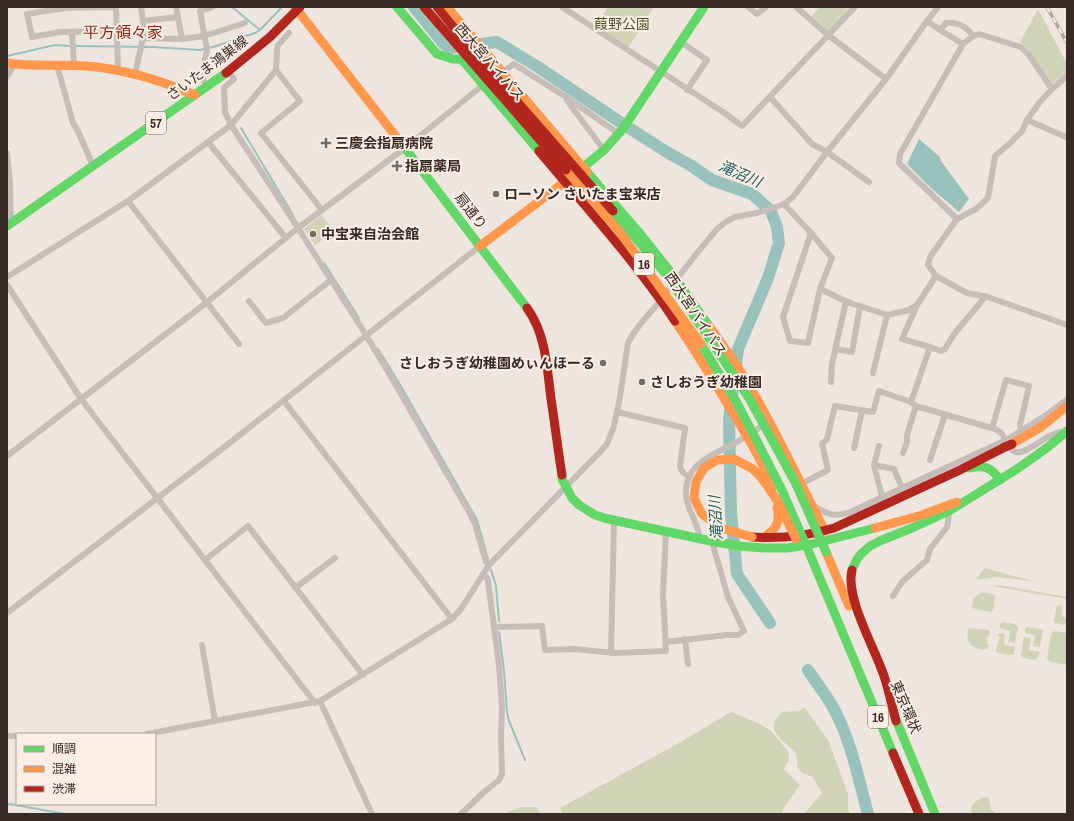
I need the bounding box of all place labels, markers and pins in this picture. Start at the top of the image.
place label: 三慶会指扇病院 [335,134,433,152]
marker: 三慶会指扇病院 [320,137,332,149]
place label: 指扇薬局 [405,157,461,175]
marker: 指扇薬局 [392,161,402,171]
place label: ローソン さいたま宝来店 [504,185,661,203]
marker: ローソン さいたま宝来店 [491,189,501,199]
place label: 中宝来自治会館 [321,225,419,243]
marker: 中宝来自治会館 [308,229,318,239]
place label: さしおうぎ幼稚園めぃんほーる [399,354,595,372]
marker: さしおうぎ幼稚園めぃんほーる [598,358,608,368]
place label: さしおうぎ幼稚園 [650,373,762,391]
marker: さしおうぎ幼稚園 [637,377,647,387]

